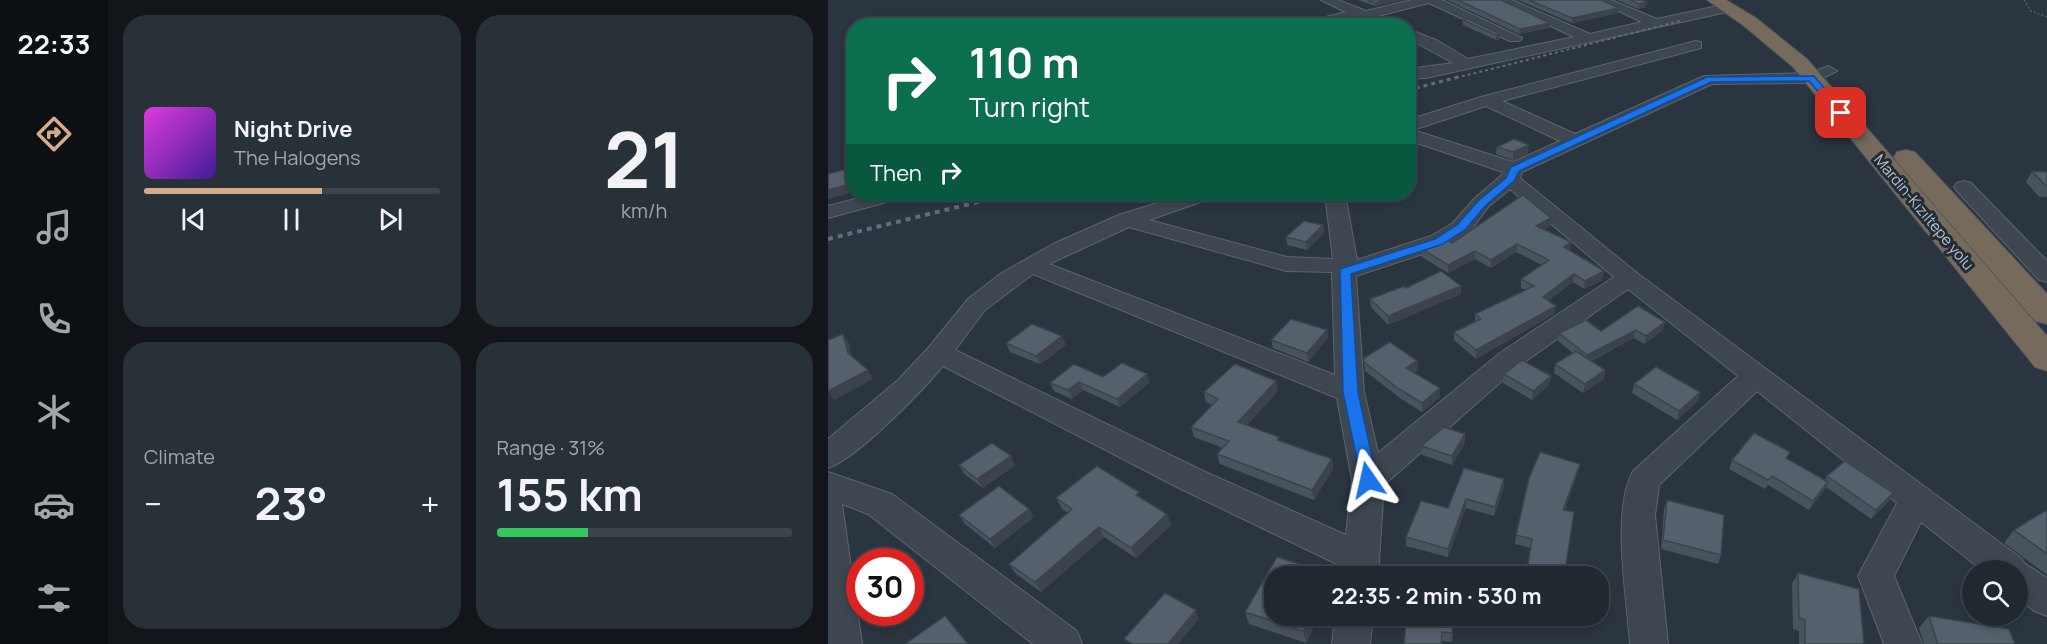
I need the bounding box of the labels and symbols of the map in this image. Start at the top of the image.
pin [1815,87,1866,138]
street label: Mardin-Kızıltepe yolu [1869,150,1979,274]
position arrow [1336,448,1400,512]
speed limit sign: 30 [846,548,924,626]

